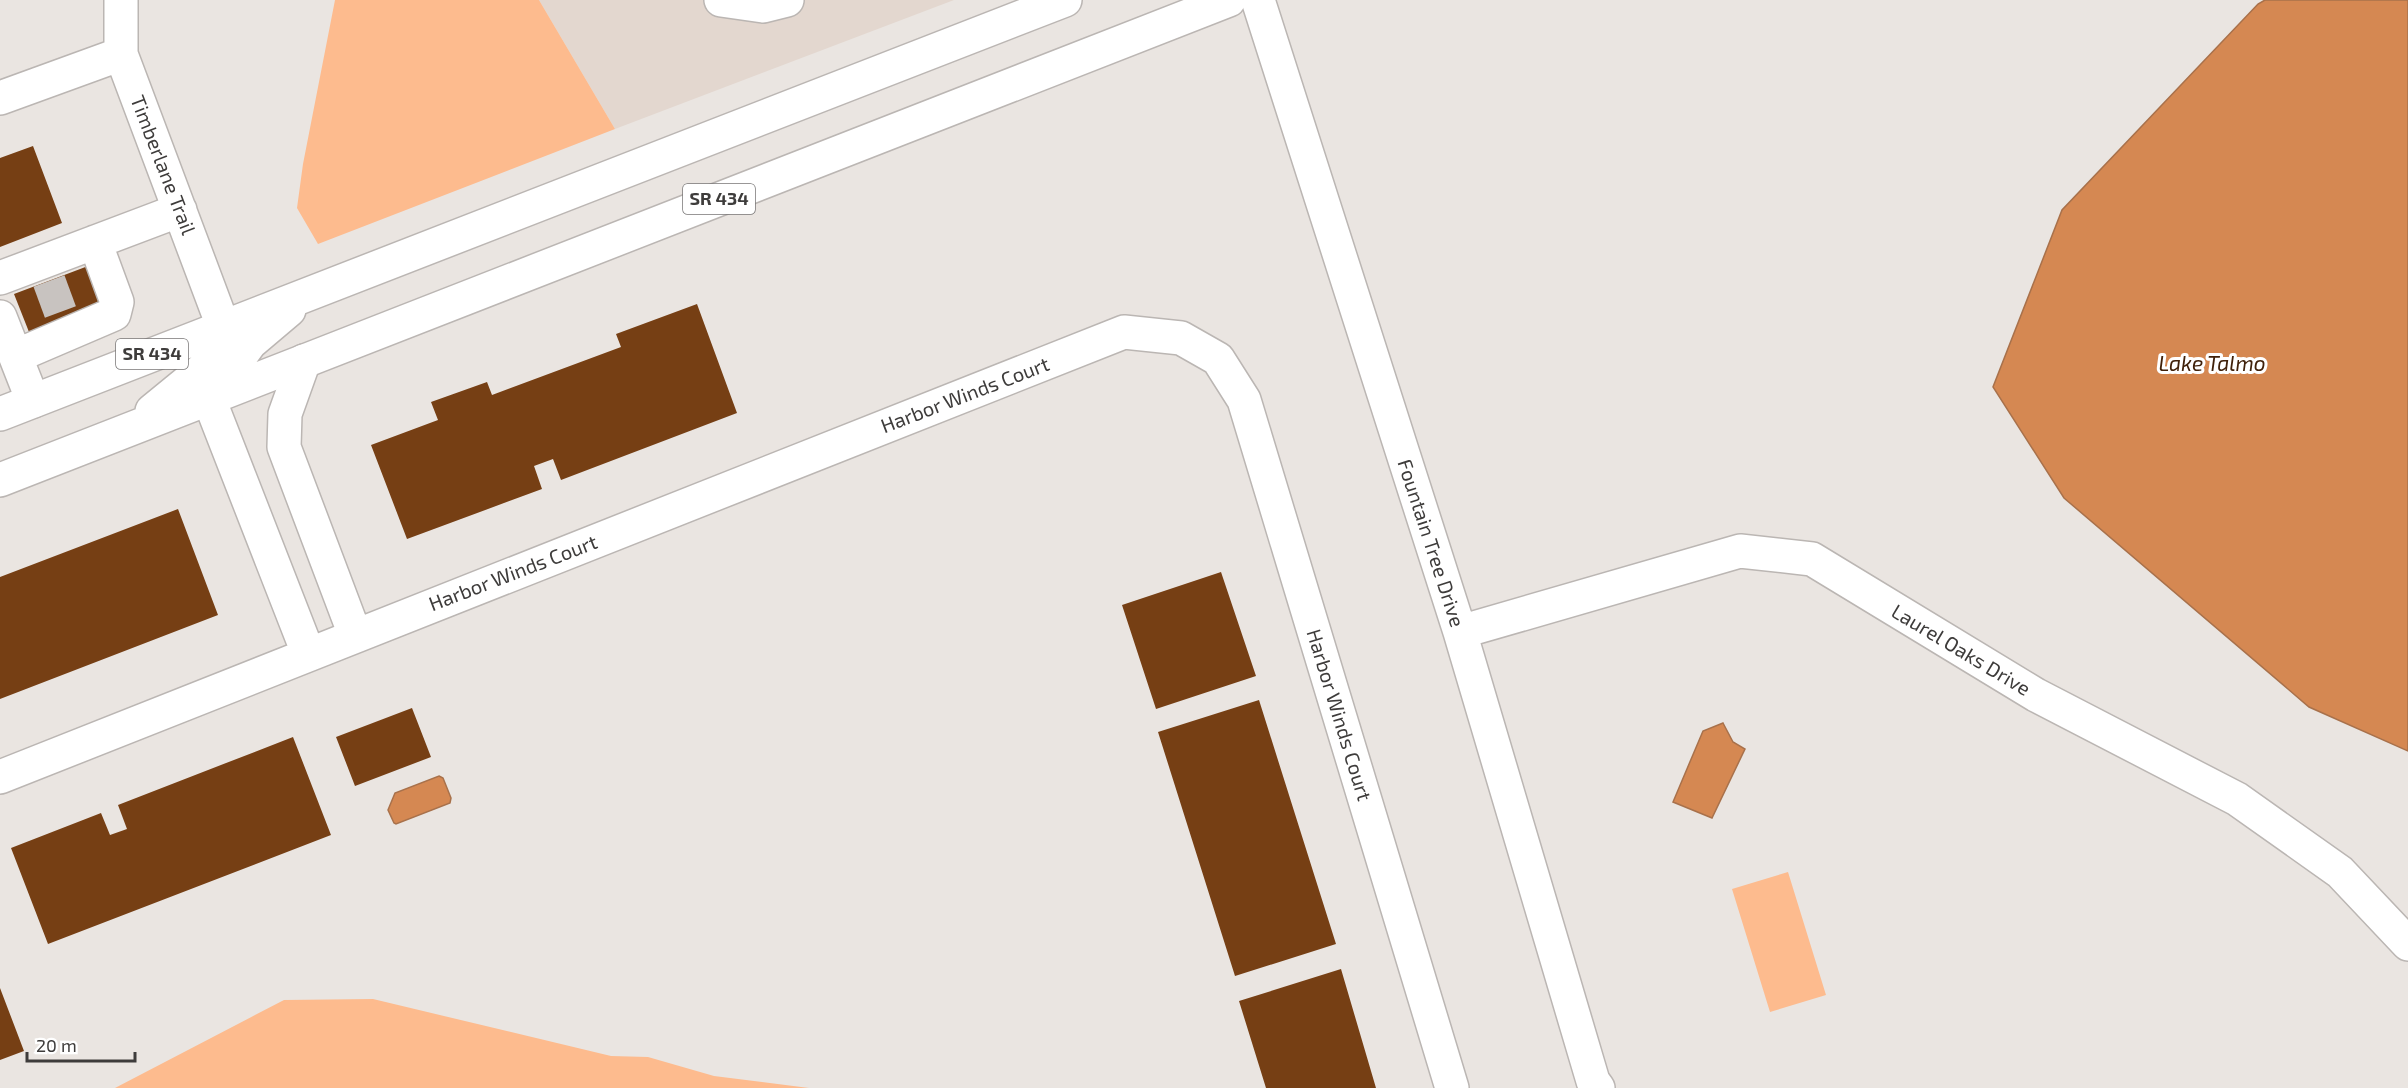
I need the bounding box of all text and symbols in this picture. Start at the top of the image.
street label: Timberlane Trail [126,92,202,238]
road number: SR 434 [683,184,755,214]
road number: SR 434 [116,339,188,369]
water label: Lake Talmo [2158,350,2266,375]
street label: Harbor Winds Court [877,351,1053,437]
street label: Fountain Tree Drive [1394,456,1470,630]
street label: Harbor Winds Court [425,529,601,615]
street label: Laurel Oaks Drive [1888,598,2035,700]
street label: Harbor Winds Court [1302,626,1378,804]
scale bar [27,1025,135,1063]
text: 20 m [36,1034,77,1056]

